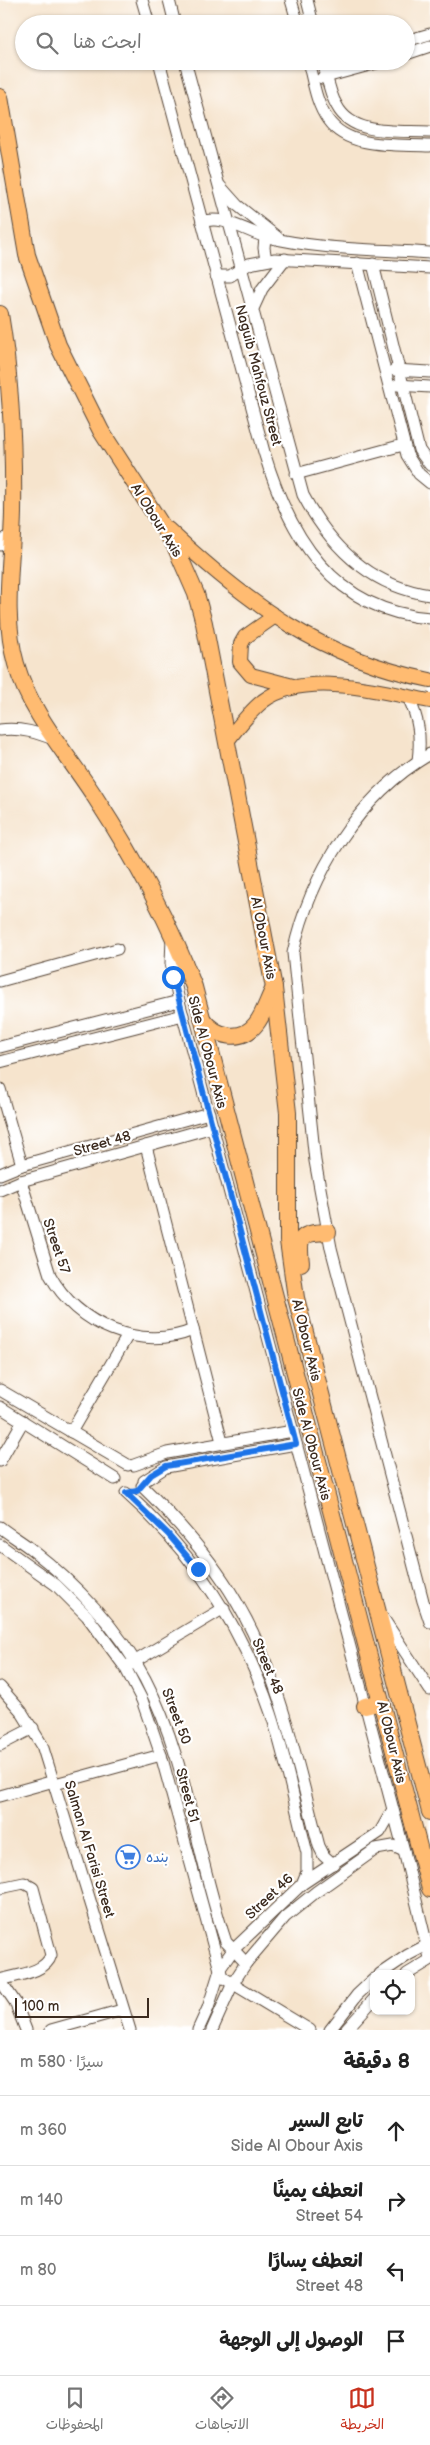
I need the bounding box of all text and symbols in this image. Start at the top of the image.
search box [15,15,415,70]
icon: search [33,29,61,57]
text: ابحث هنا [73,31,142,54]
street label: Naguib Mahfouz Street [232,303,286,448]
street label: Al Obour Axis [127,480,186,560]
street label: Al Obour Axis [247,895,280,981]
route start [162,966,185,989]
street label: Side Al Obour Axis [184,994,231,1110]
street label: Street 48 [71,1127,133,1160]
street label: Street 57 [39,1216,74,1276]
street label: Al Obour Axis [288,1297,325,1383]
street label: Side Al Obour Axis [288,1386,335,1502]
route end [187,1558,210,1581]
street label: Street 48 [248,1636,287,1697]
street label: Street 50 [158,1686,195,1747]
street label: Al Obour Axis [373,1699,410,1785]
street label: Street 51 [172,1766,203,1824]
street label: Salman Al Farisi Street [61,1779,119,1920]
supermarket icon: بنده [115,1844,141,1870]
place label: بنده [146,1849,168,1866]
street label: Street 46 [242,1870,297,1923]
map controls [370,1970,415,2015]
button: locate [370,1970,415,2015]
scale bar [15,1995,149,2018]
text: 100 m [22,1998,59,2015]
text: 8 دقيقة [343,2049,410,2074]
text: سيرًا · 580 m [20,2053,104,2072]
text: تابع السير [290,2110,363,2133]
icon: ahead [382,2117,410,2145]
text: 360 m [20,2121,67,2140]
text: Side Al Obour Axis [231,2137,363,2156]
text: انعطف يمينًا [273,2180,363,2203]
icon: right [382,2187,410,2215]
text: 140 m [20,2191,63,2210]
text: Street 54 [296,2207,363,2226]
text: انعطف يسارًا [268,2250,363,2273]
icon: left [382,2257,410,2285]
text: 80 m [20,2261,56,2280]
text: Street 48 [296,2277,363,2296]
icon: arrive [382,2327,410,2355]
text: الوصول إلى الوجهة [219,2329,363,2352]
tab: المحفوظات [46,2384,103,2437]
tab: الاتجاهات [195,2384,249,2437]
tab: الخريطة [341,2384,384,2437]

